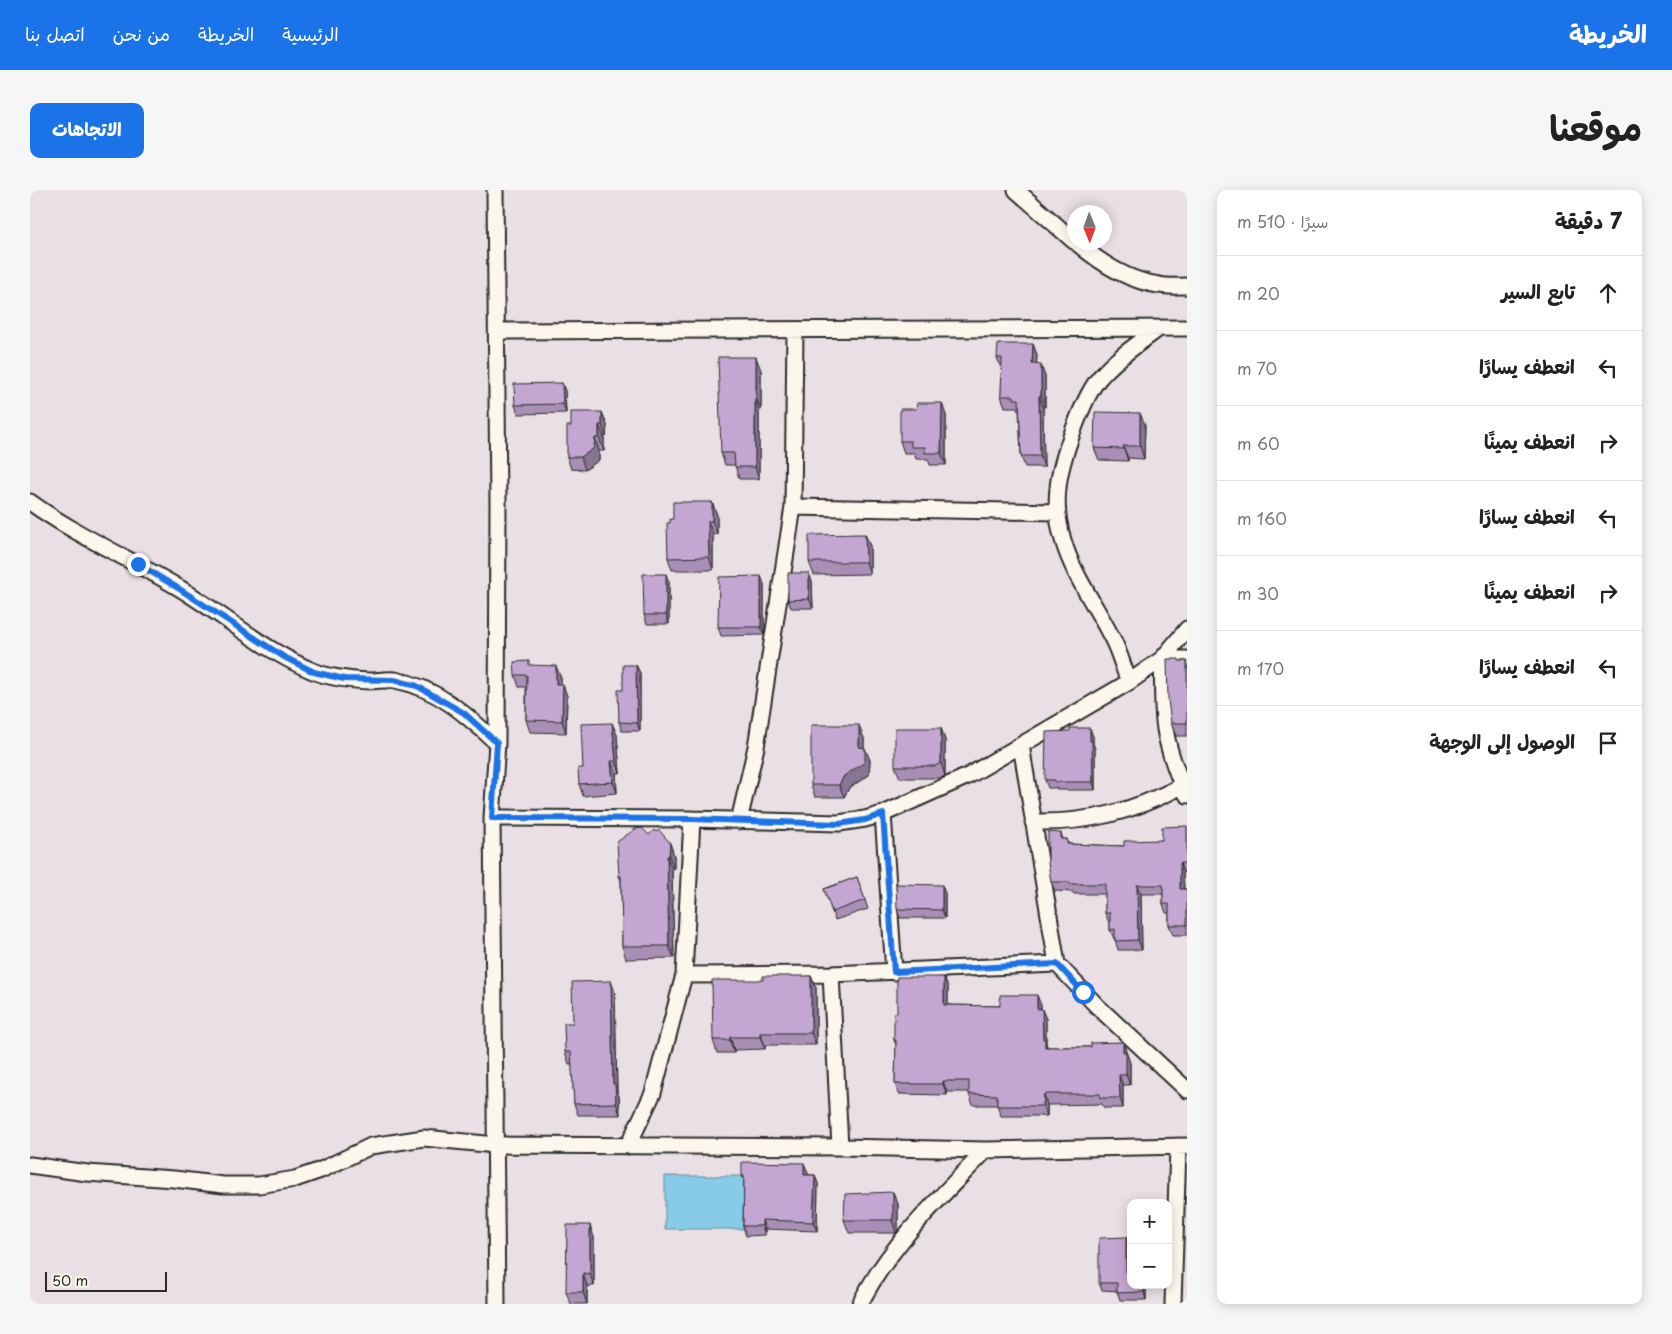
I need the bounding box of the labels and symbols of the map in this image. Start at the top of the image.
north arrow [1067,205,1112,250]
route end [127,553,150,576]
route start [1072,981,1095,1004]
scale bar [45,1269,168,1292]

